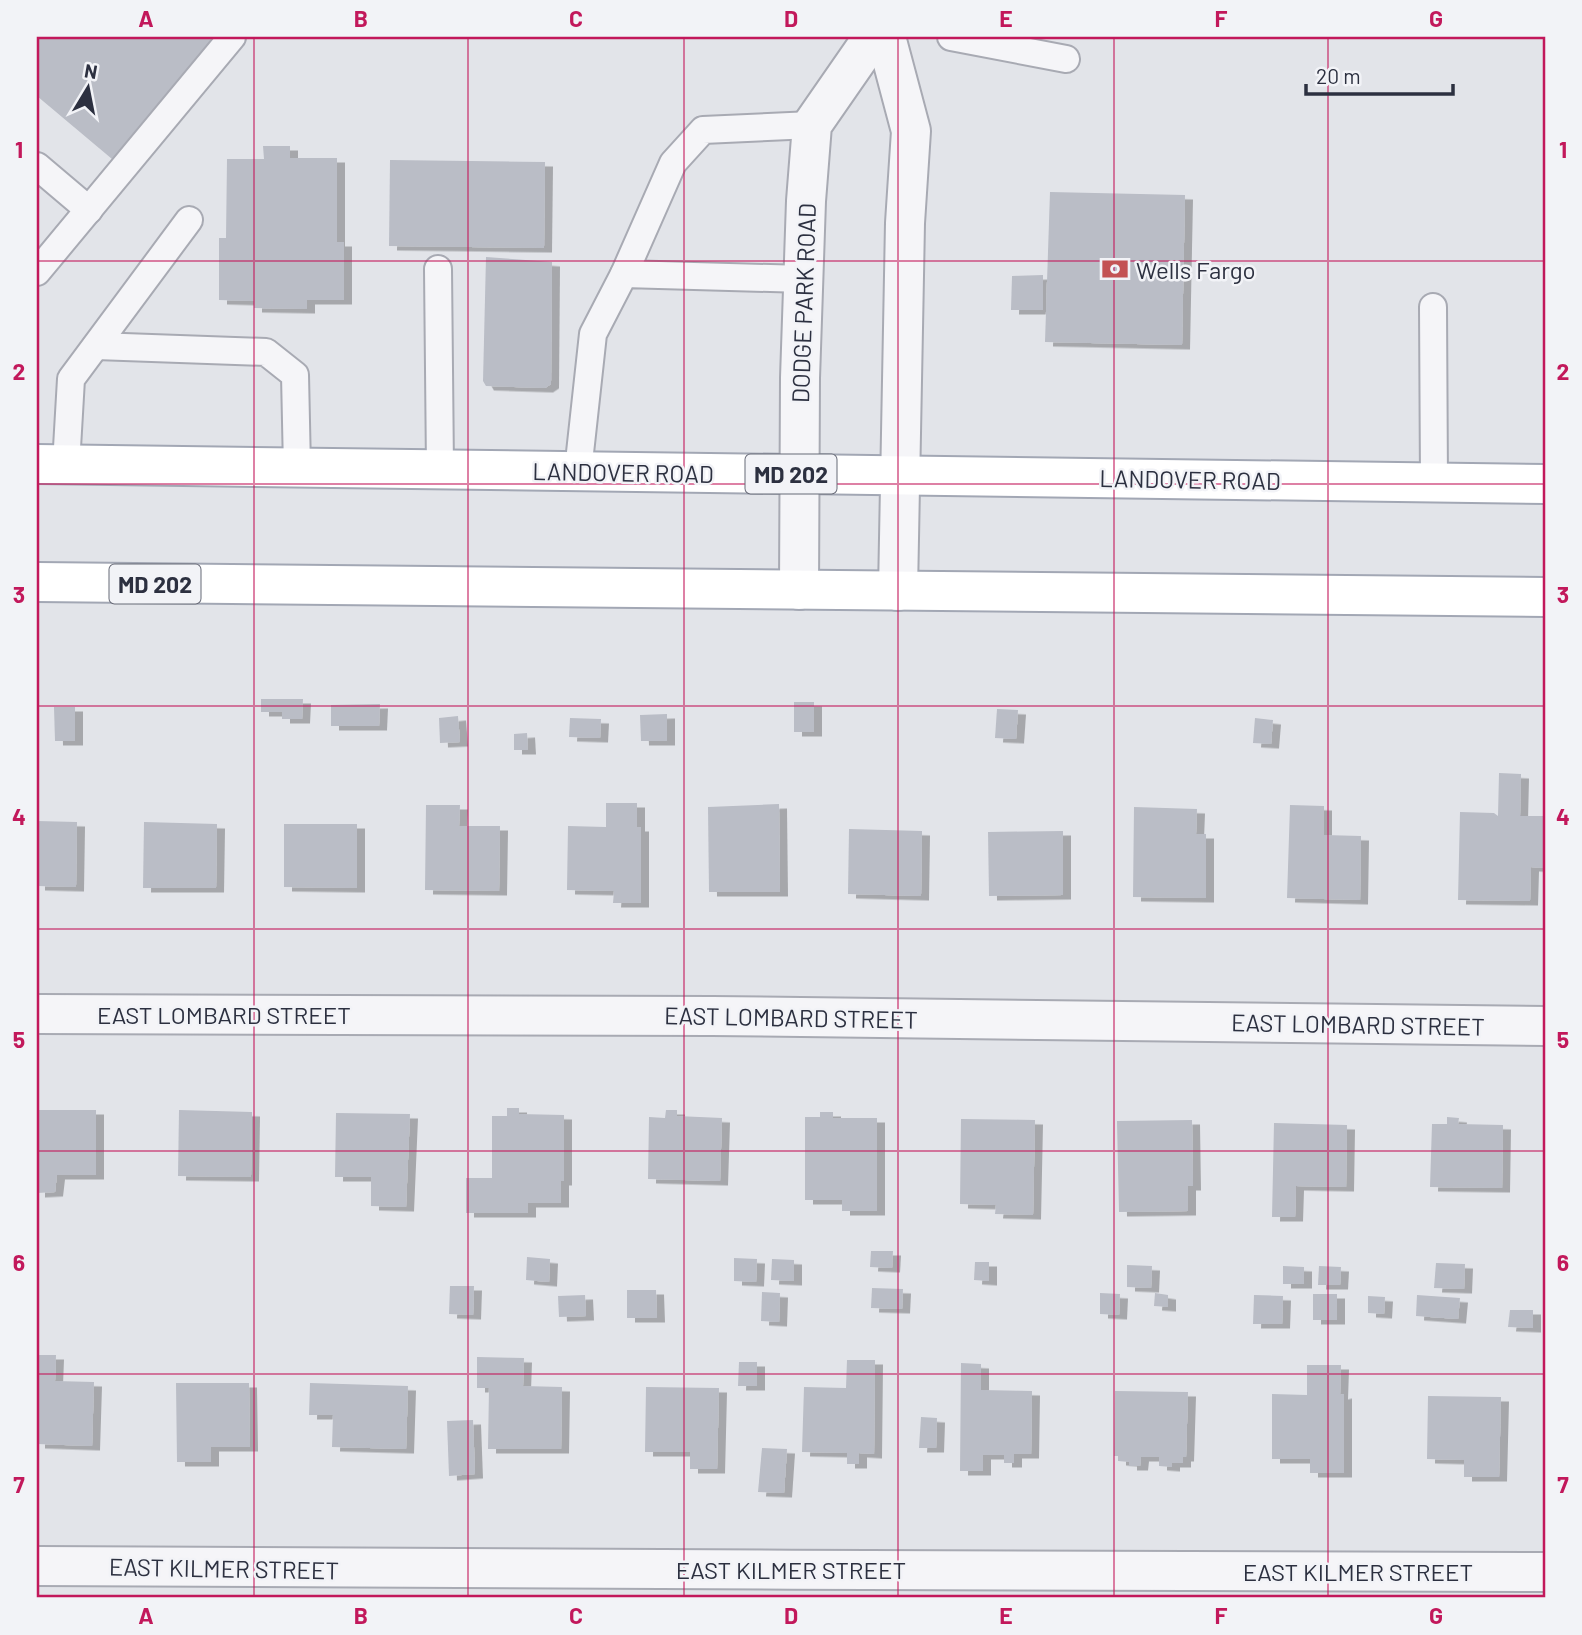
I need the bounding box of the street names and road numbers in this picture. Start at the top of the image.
street label: DODGE PARK ROAD [785,203,821,403]
road number: MD 202 [746,454,836,494]
street label: LANDOVER ROAD [532,456,714,488]
street label: LANDOVER ROAD [1099,463,1281,495]
road number: MD 202 [110,564,200,604]
street label: EAST LOMBARD STREET [97,1000,351,1029]
street label: EAST LOMBARD STREET [664,1000,918,1034]
street label: EAST LOMBARD STREET [1231,1007,1485,1041]
street label: EAST KILMER STREET [109,1551,339,1585]
street label: EAST KILMER STREET [676,1555,906,1584]
street label: EAST KILMER STREET [1243,1557,1473,1586]

